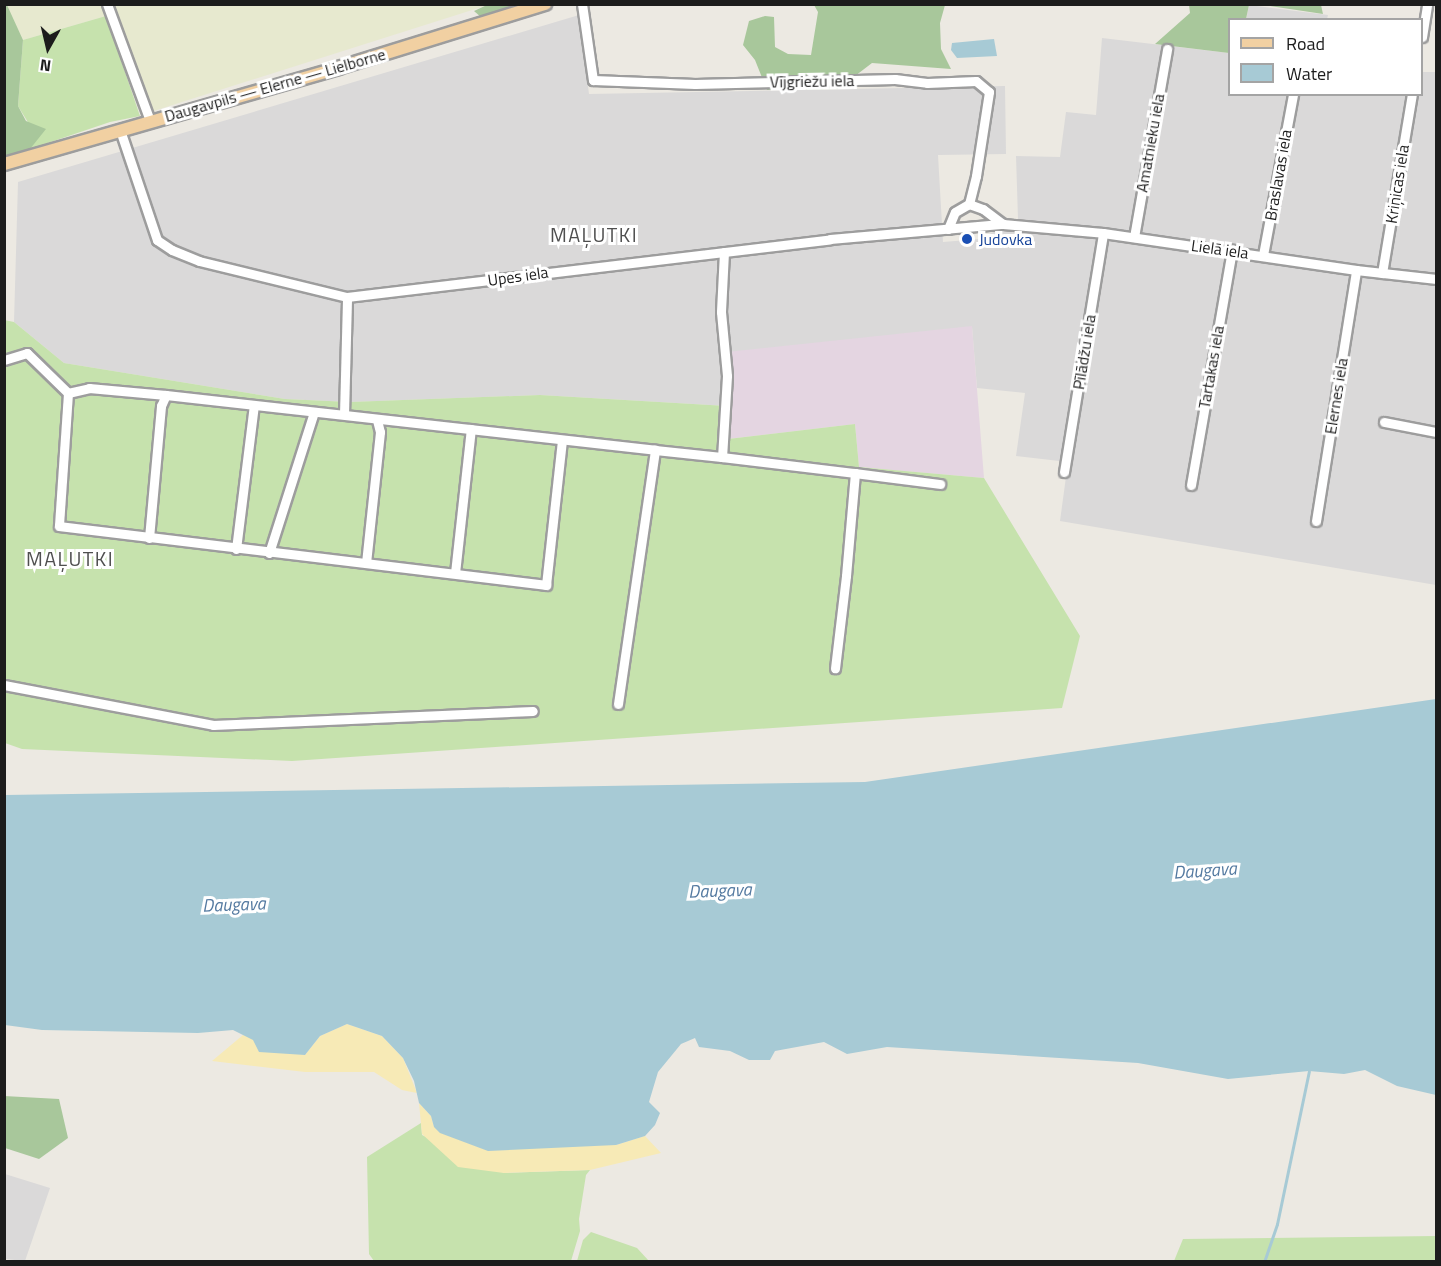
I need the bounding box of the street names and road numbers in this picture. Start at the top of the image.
street label: Daugavpils — Elerne — Lielborne [162,44,388,126]
street label: Vījgriežu iela [770,71,854,91]
street label: Amatnieku iela [1132,92,1168,194]
street label: Braslavas iela [1261,128,1295,222]
street label: Kriņicas iela [1381,143,1413,225]
street label: Lielā iela [1190,235,1250,263]
street label: Upes iela [486,262,550,290]
street label: Pīlādžu iela [1069,313,1099,391]
street label: Tartakas iela [1194,324,1228,410]
street label: Elernes iela [1320,356,1352,436]

